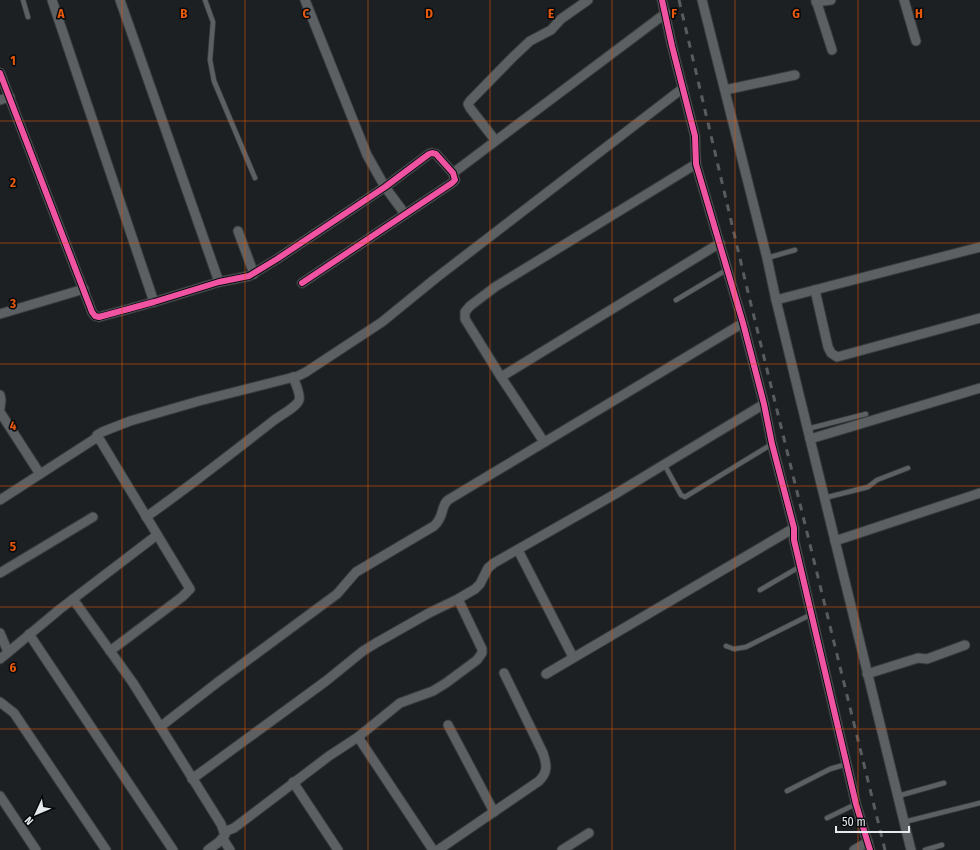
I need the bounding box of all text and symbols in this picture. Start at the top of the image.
text: A [56,6,65,21]
text: B [180,6,188,21]
text: C [303,6,310,21]
text: D [425,6,433,21]
text: E [548,6,554,21]
text: F [671,6,677,21]
text: G [792,6,800,21]
text: H [915,6,923,21]
text: 1 [10,53,16,68]
text: 2 [9,175,16,190]
text: 3 [9,296,16,311]
text: 4 [10,418,17,433]
text: 5 [10,539,16,554]
text: 6 [10,660,17,675]
north arrow [16,794,56,834]
scale bar [836,808,909,834]
text: N [22,814,36,827]
text: 50 m [842,815,866,829]

